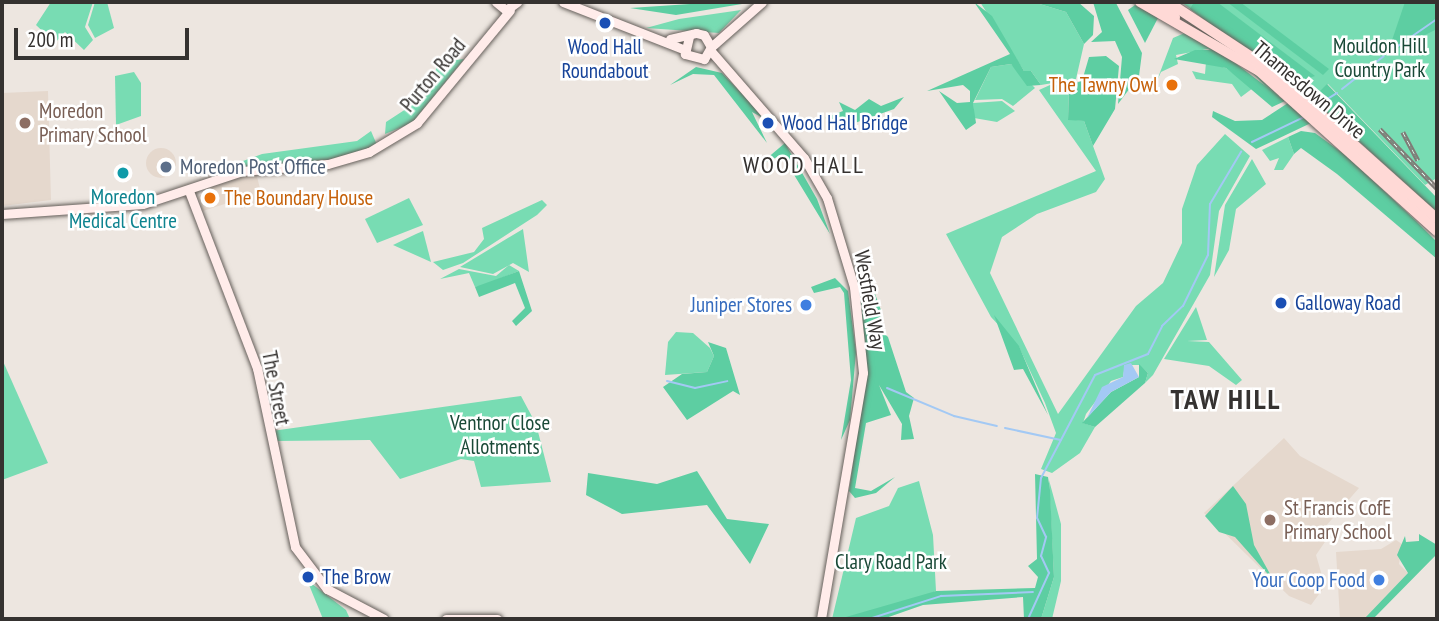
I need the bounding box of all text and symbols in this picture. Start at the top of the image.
scale bar [18,14,192,58]
marker: Wood Hall Roundabout [597,15,613,31]
text: 200 m [27,26,73,53]
street label: Purton Road [395,33,471,117]
park label: Mouldon Hill Country Park [1333,33,1427,83]
place label: Wood Hall Roundabout [561,34,649,84]
street label: Thamesdown Drive [1248,36,1370,144]
place label: The Tawny Owl [1047,72,1158,98]
marker: The Tawny Owl [1164,77,1180,93]
place label: Moredon Primary School [39,98,147,148]
place label: Wood Hall Bridge [782,110,908,136]
marker: Moredon Primary School [17,115,33,131]
marker: Wood Hall Bridge [760,115,776,131]
district label: WOOD HALL [744,151,864,179]
place label: Moredon Post Office [180,154,326,180]
marker: Moredon Post Office [158,159,174,175]
marker: Moredon Medical Centre [115,165,131,181]
place label: Moredon Medical Centre [69,184,177,234]
place label: The Boundary House [224,185,374,211]
marker: The Boundary House [202,190,218,206]
street label: Westfield Way [849,248,891,352]
place label: Galloway Road [1295,290,1401,316]
place label: Juniper Stores [691,292,792,318]
marker: Galloway Road [1273,295,1289,311]
marker: Juniper Stores [798,297,814,313]
street label: The Street [256,349,296,427]
district label: TAW HILL [1171,382,1281,416]
park label: Ventnor Close Allotments [450,410,550,460]
place label: St Francis CofE Primary School [1284,495,1392,545]
marker: St Francis CofE Primary School [1262,512,1278,528]
park label: Clary Road Park [835,549,947,575]
place label: The Brow [322,564,391,590]
place label: Your Coop Food [1252,567,1365,593]
marker: The Brow [300,569,316,585]
marker: Your Coop Food [1371,572,1387,588]

